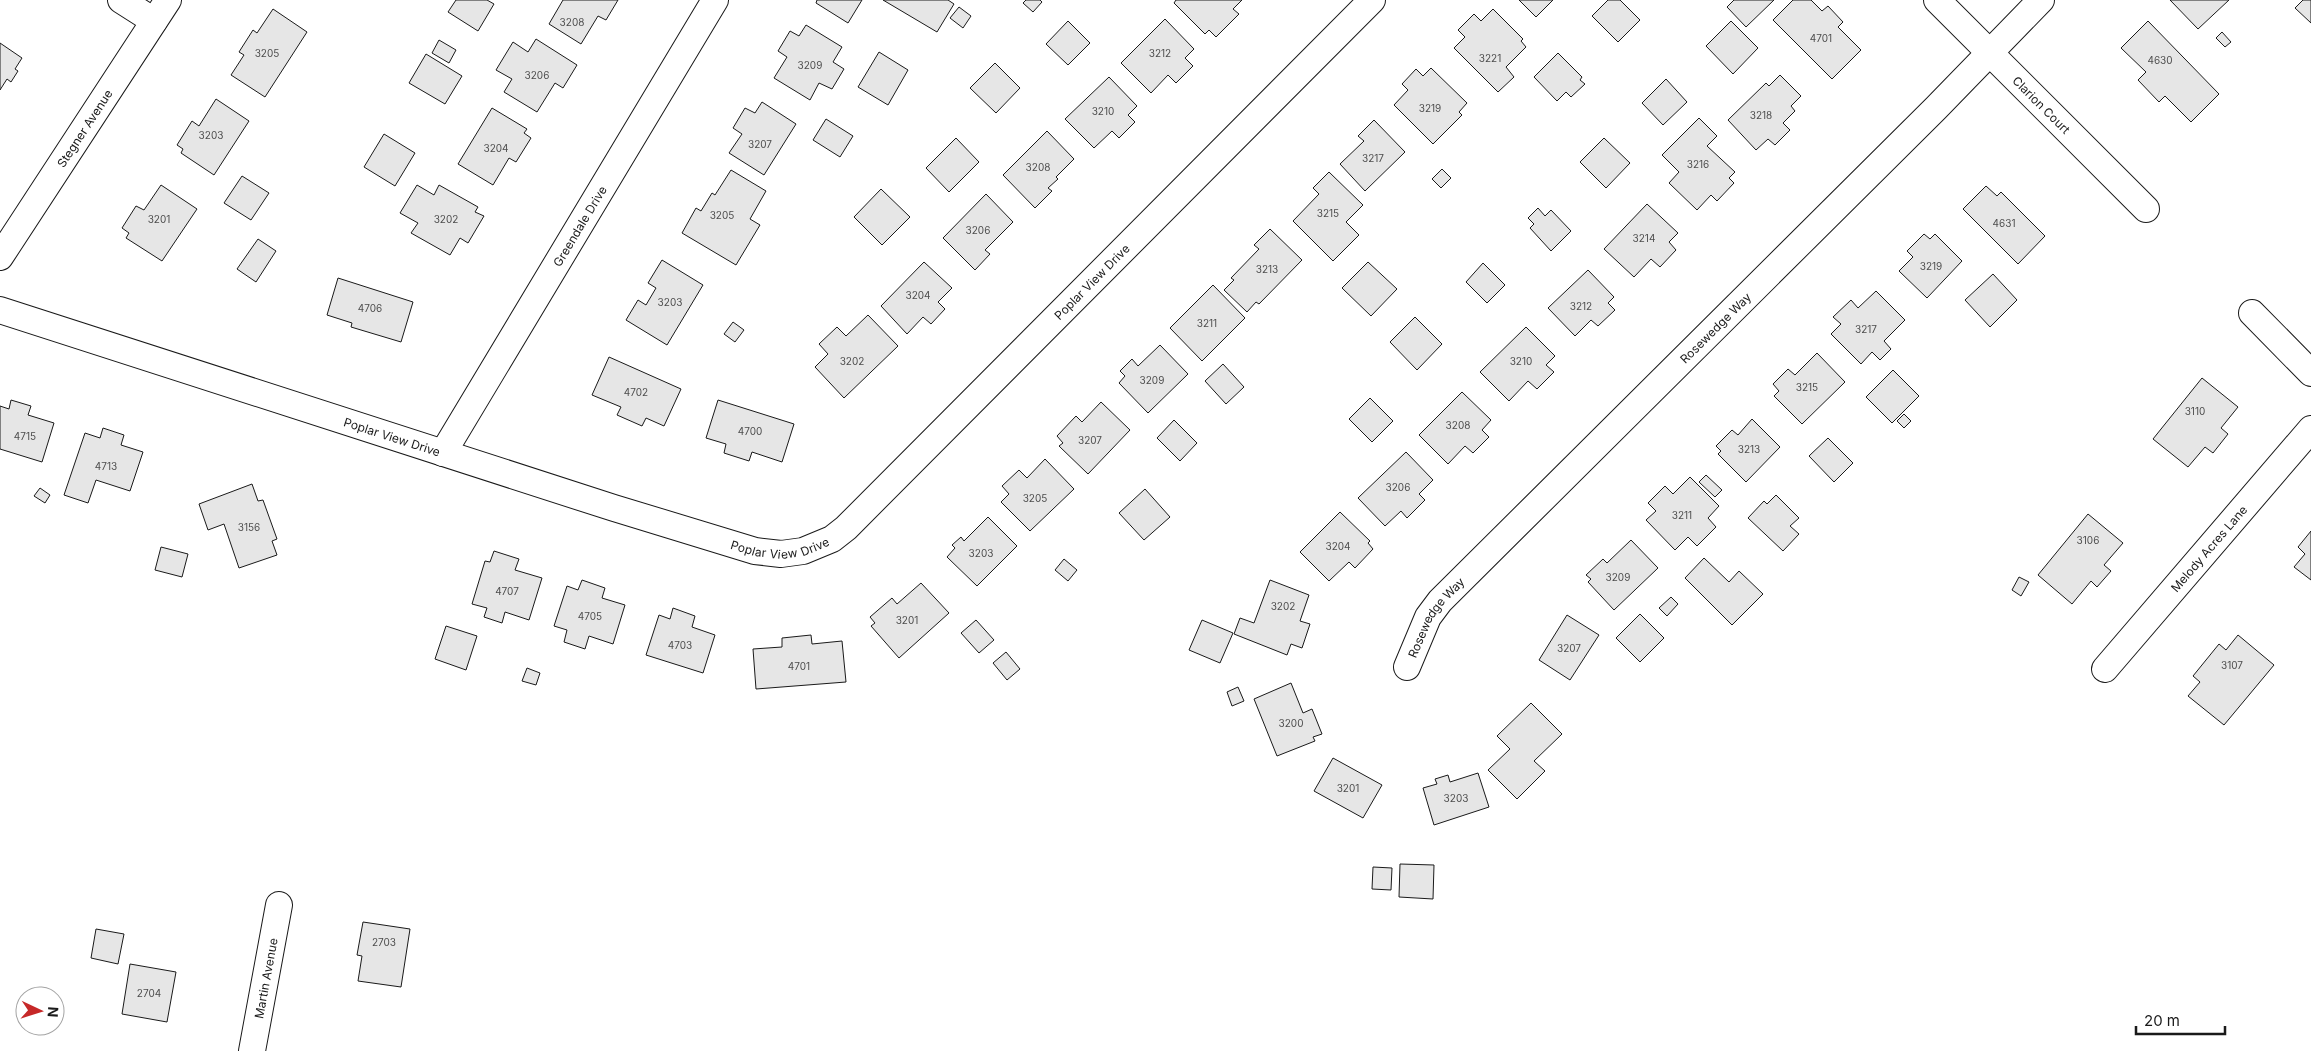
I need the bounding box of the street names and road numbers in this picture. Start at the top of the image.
street label: Clarion Court [2010,73,2074,137]
street label: Stegner Avenue [53,86,115,170]
street label: Greendale Drive [549,183,609,269]
street label: Poplar View Drive [1051,241,1132,323]
street label: Rosewedge Way [1676,289,1754,366]
street label: Poplar View Drive [342,414,442,459]
street label: Melody Acres Lane [2167,502,2250,595]
street label: Poplar View Drive [729,534,831,561]
street label: Rosewedge Way [1404,574,1467,660]
street label: Martin Avenue [251,937,280,1020]

